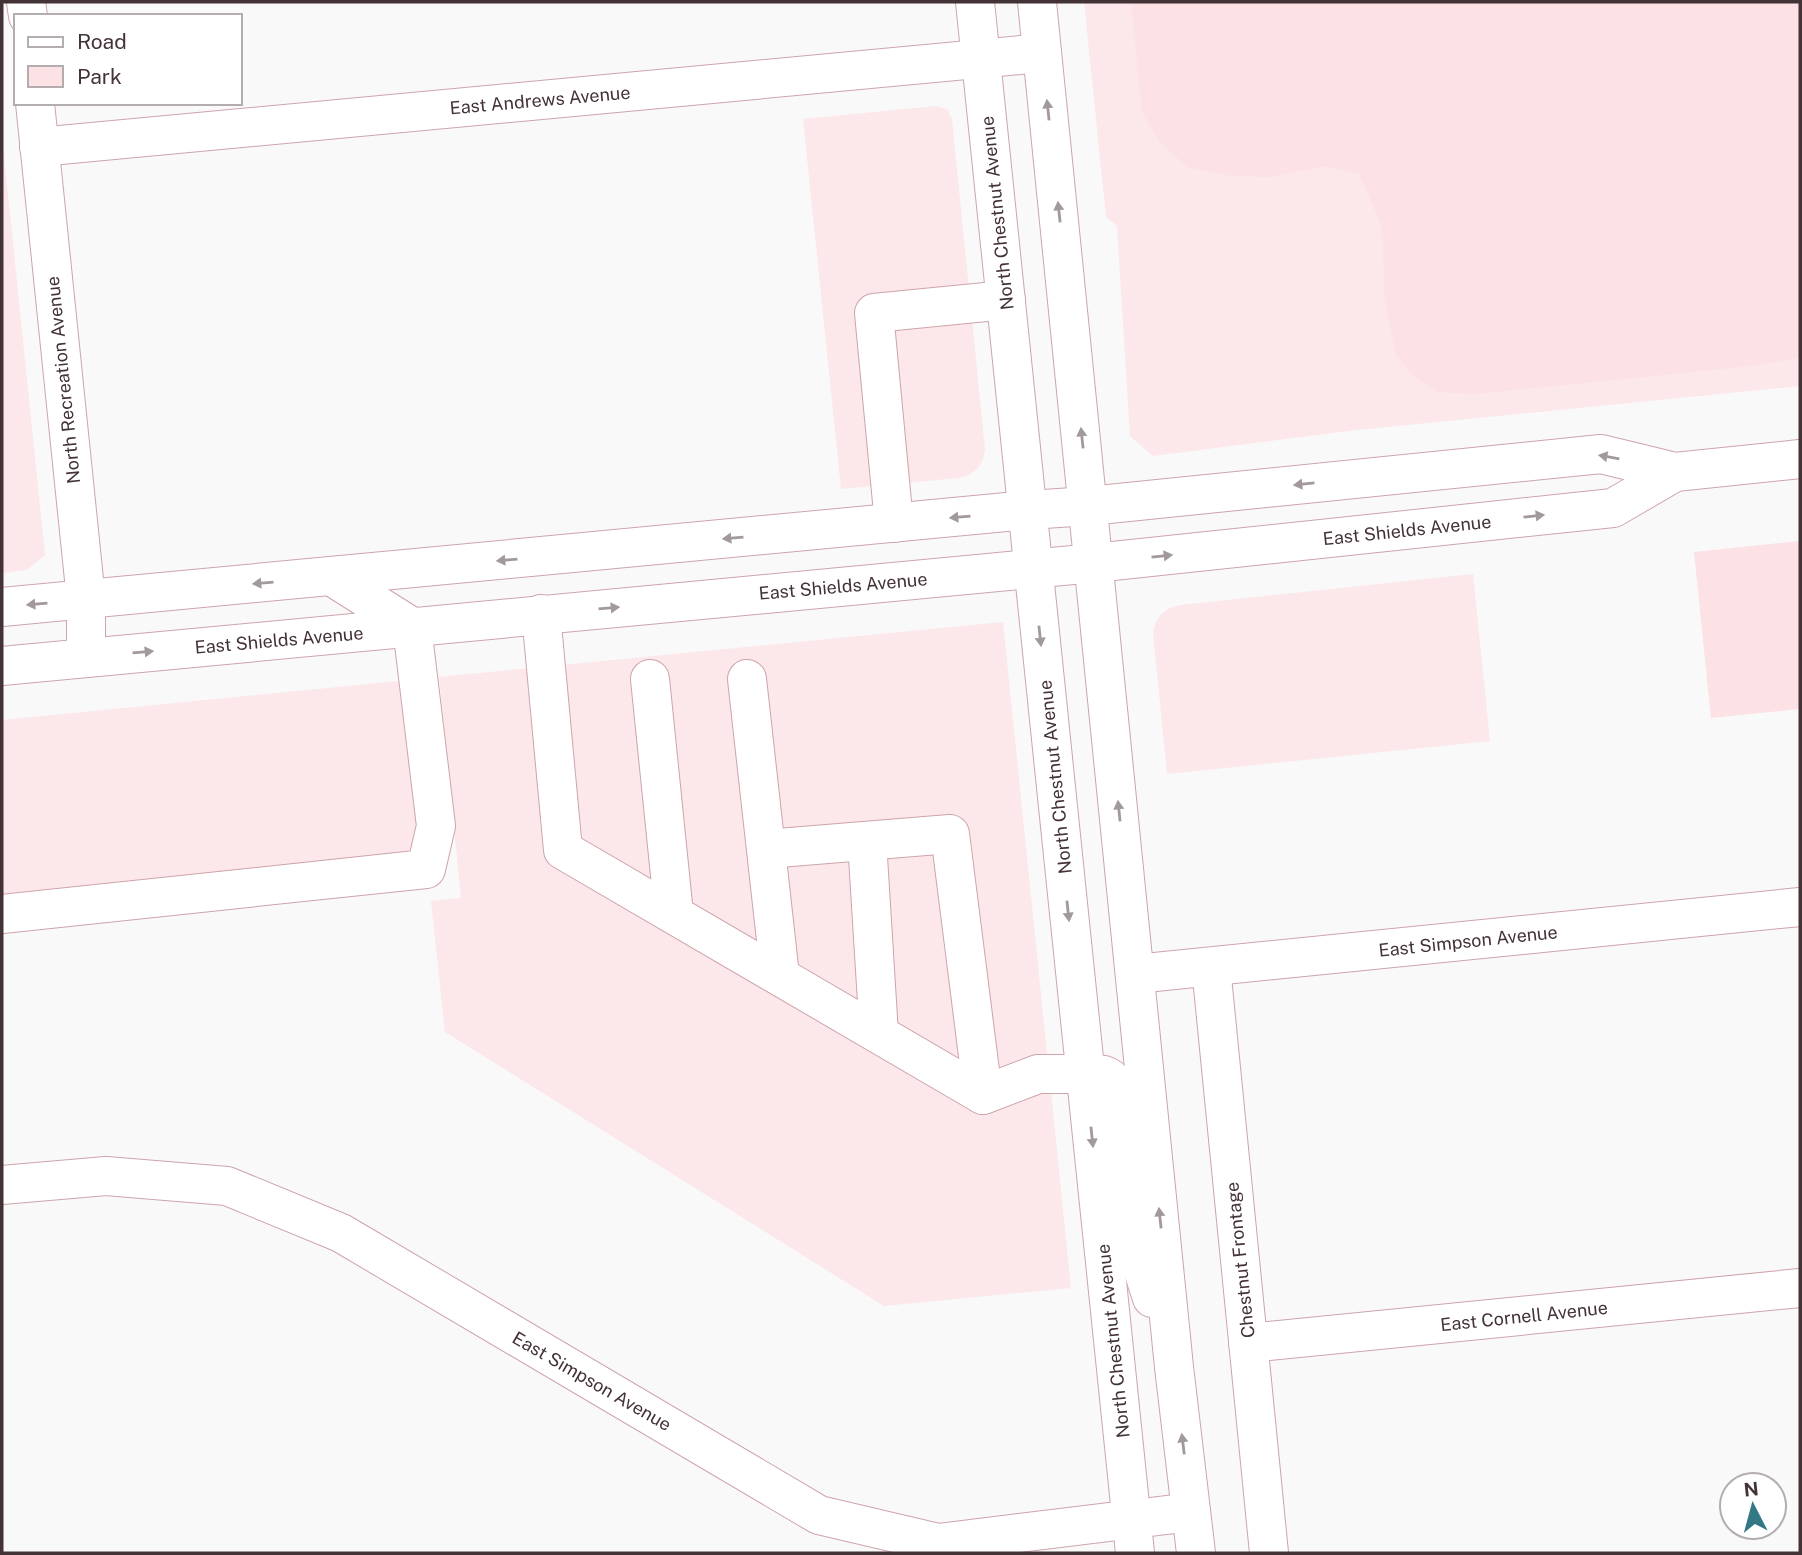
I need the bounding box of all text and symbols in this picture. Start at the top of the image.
legend [14,14,242,105]
text: Road [77,29,127,54]
text: Park [77,64,122,89]
street label: East Andrews Avenue [449,82,631,118]
one-way arrow [1042,99,1053,121]
street label: North Chestnut Avenue [976,115,1018,311]
one-way arrow [1053,200,1064,222]
street label: North Recreation Avenue [42,275,84,485]
one-way arrow [1076,427,1087,449]
one-way arrow [1598,451,1620,462]
one-way arrow [1293,479,1315,490]
one-way arrow [1524,510,1546,521]
street label: East Shields Avenue [1322,511,1492,549]
one-way arrow [949,512,971,523]
one-way arrow [722,533,744,544]
one-way arrow [1151,550,1173,561]
one-way arrow [496,555,518,566]
street label: East Shields Avenue [758,568,928,604]
one-way arrow [252,578,274,589]
one-way arrow [26,599,48,610]
one-way arrow [598,602,620,613]
street label: East Shields Avenue [194,622,364,658]
one-way arrow [1035,625,1046,647]
one-way arrow [132,647,154,658]
street label: North Chestnut Avenue [1034,679,1076,875]
one-way arrow [1114,800,1125,822]
one-way arrow [1063,900,1074,922]
street label: East Simpson Avenue [1377,921,1559,961]
one-way arrow [1087,1127,1098,1149]
street label: Chestnut Frontage [1221,1181,1259,1339]
one-way arrow [1154,1207,1165,1229]
street label: North Chestnut Avenue [1092,1243,1134,1439]
street label: East Cornell Avenue [1439,1297,1609,1335]
street label: East Simpson Avenue [509,1327,675,1435]
one-way arrow [1178,1433,1189,1455]
north arrow [1718,1471,1788,1541]
text: N [1743,1477,1760,1501]

